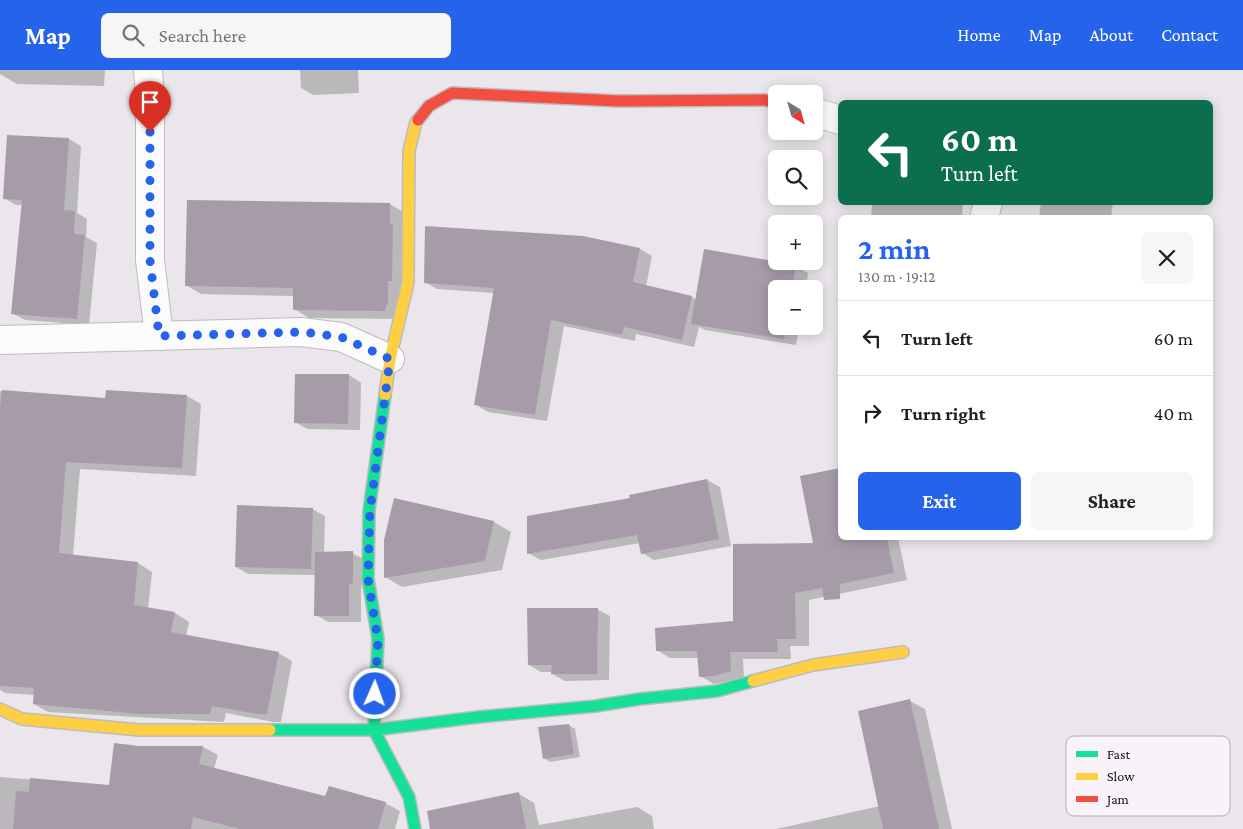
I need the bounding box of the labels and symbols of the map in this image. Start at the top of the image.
pin [129,81,171,132]
north arrow [768,85,822,140]
position arrow [348,667,400,719]
legend [1066,736,1230,816]
text: Fast [1107,746,1131,762]
text: Slow [1107,768,1135,784]
text: Jam [1105,791,1129,807]

